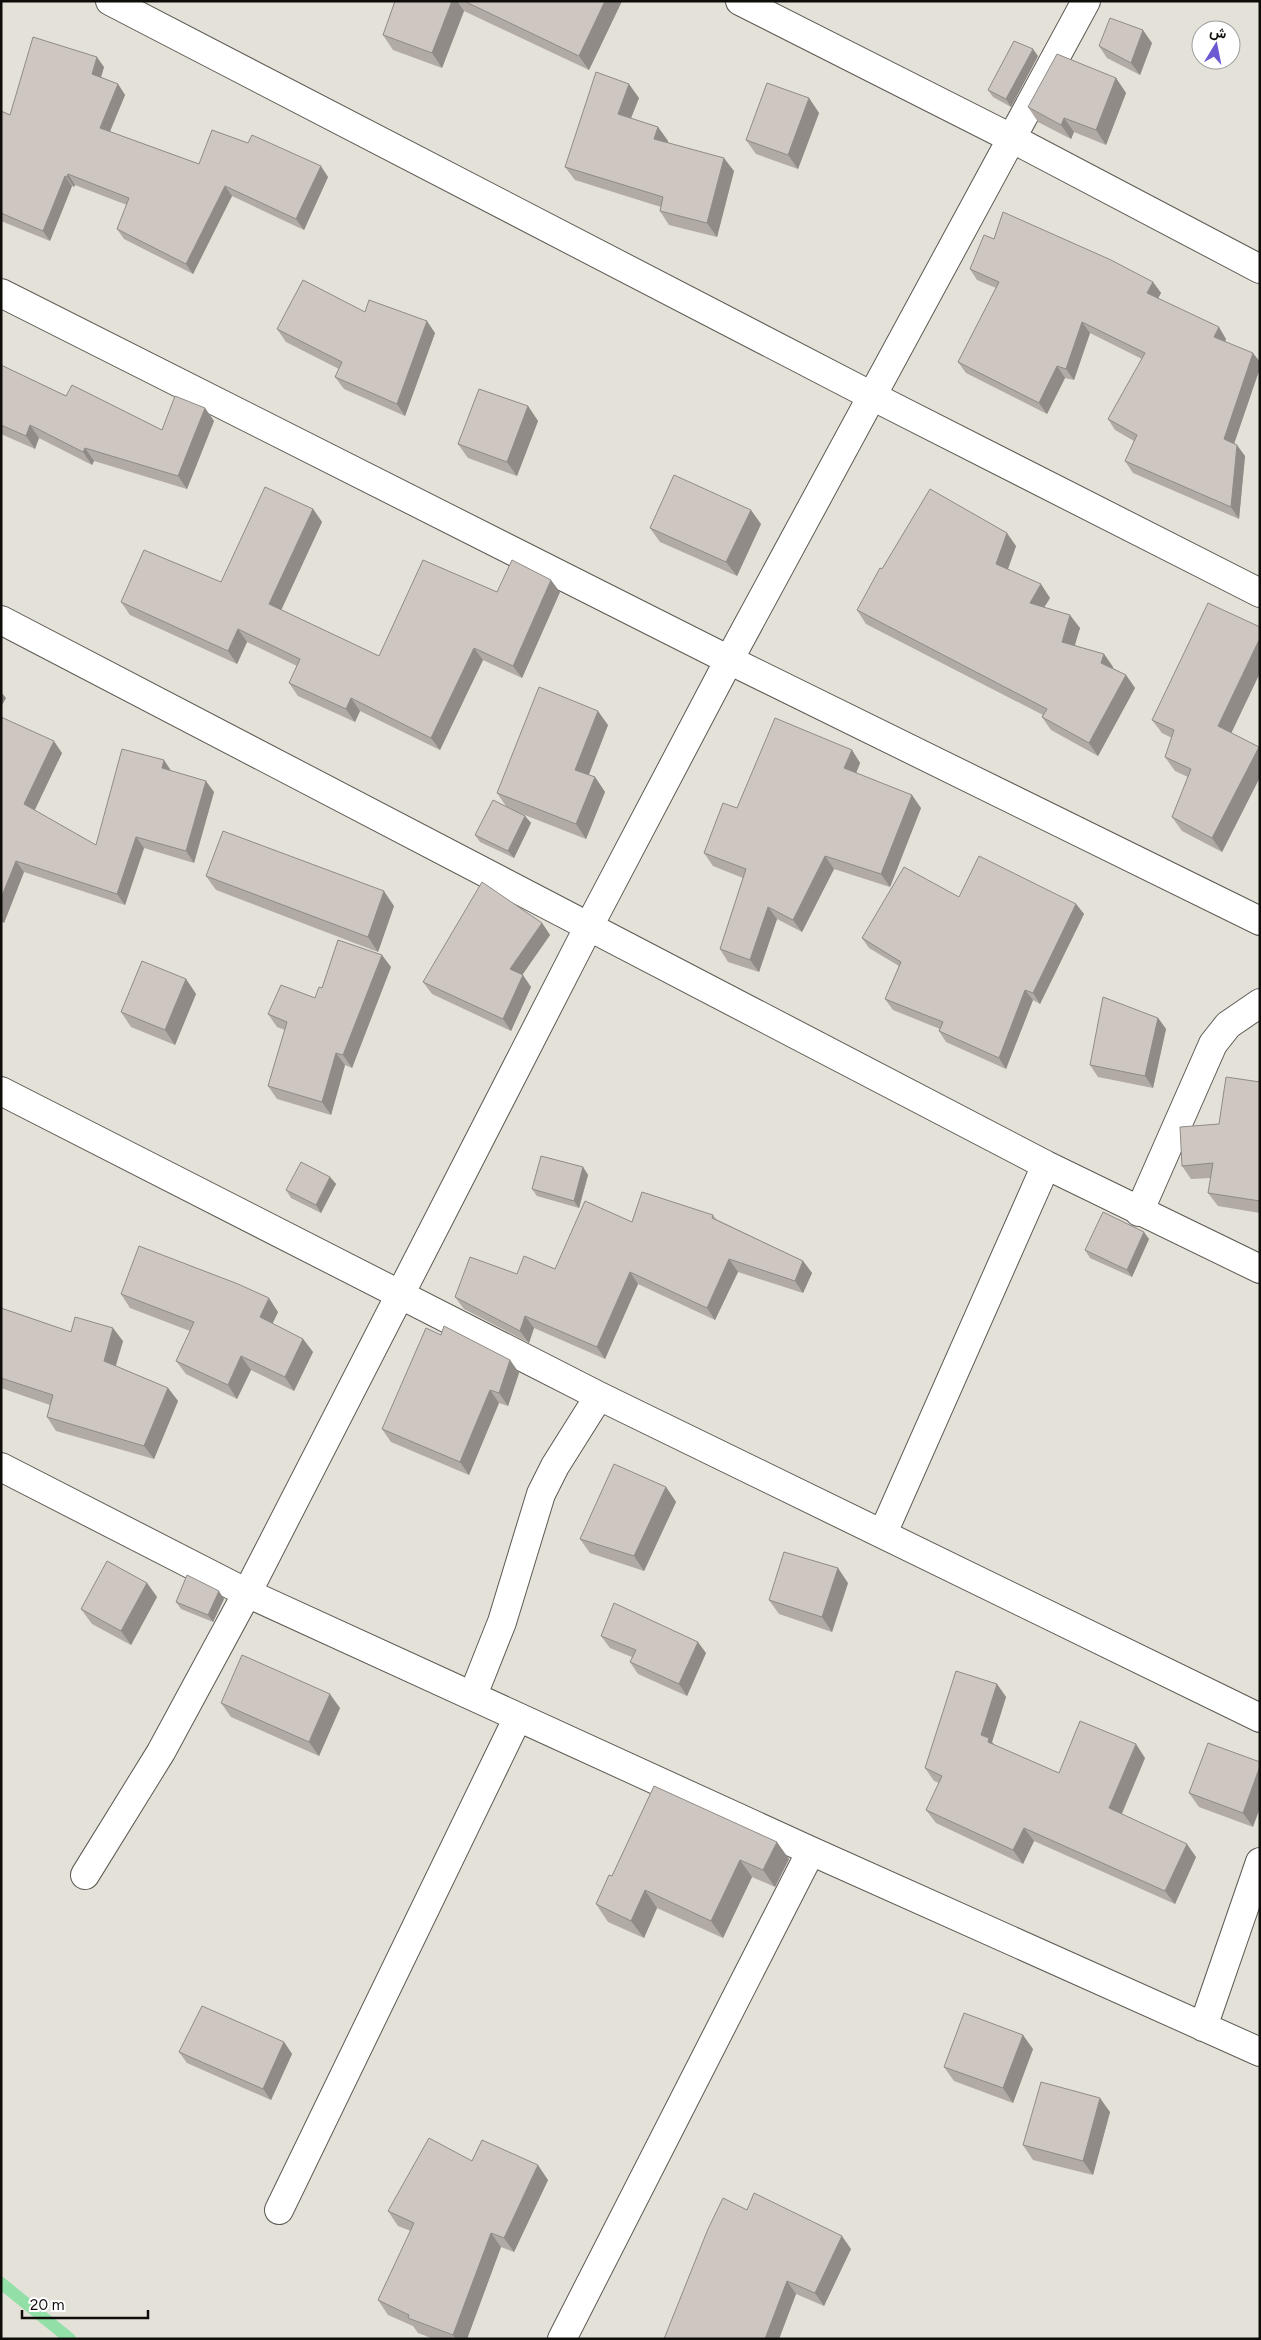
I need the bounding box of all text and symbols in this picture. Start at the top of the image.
north arrow [1191,20,1241,70]
text: ش [1208,23,1228,43]
scale bar [22,2288,149,2320]
text: 20 m [30,2296,64,2314]

